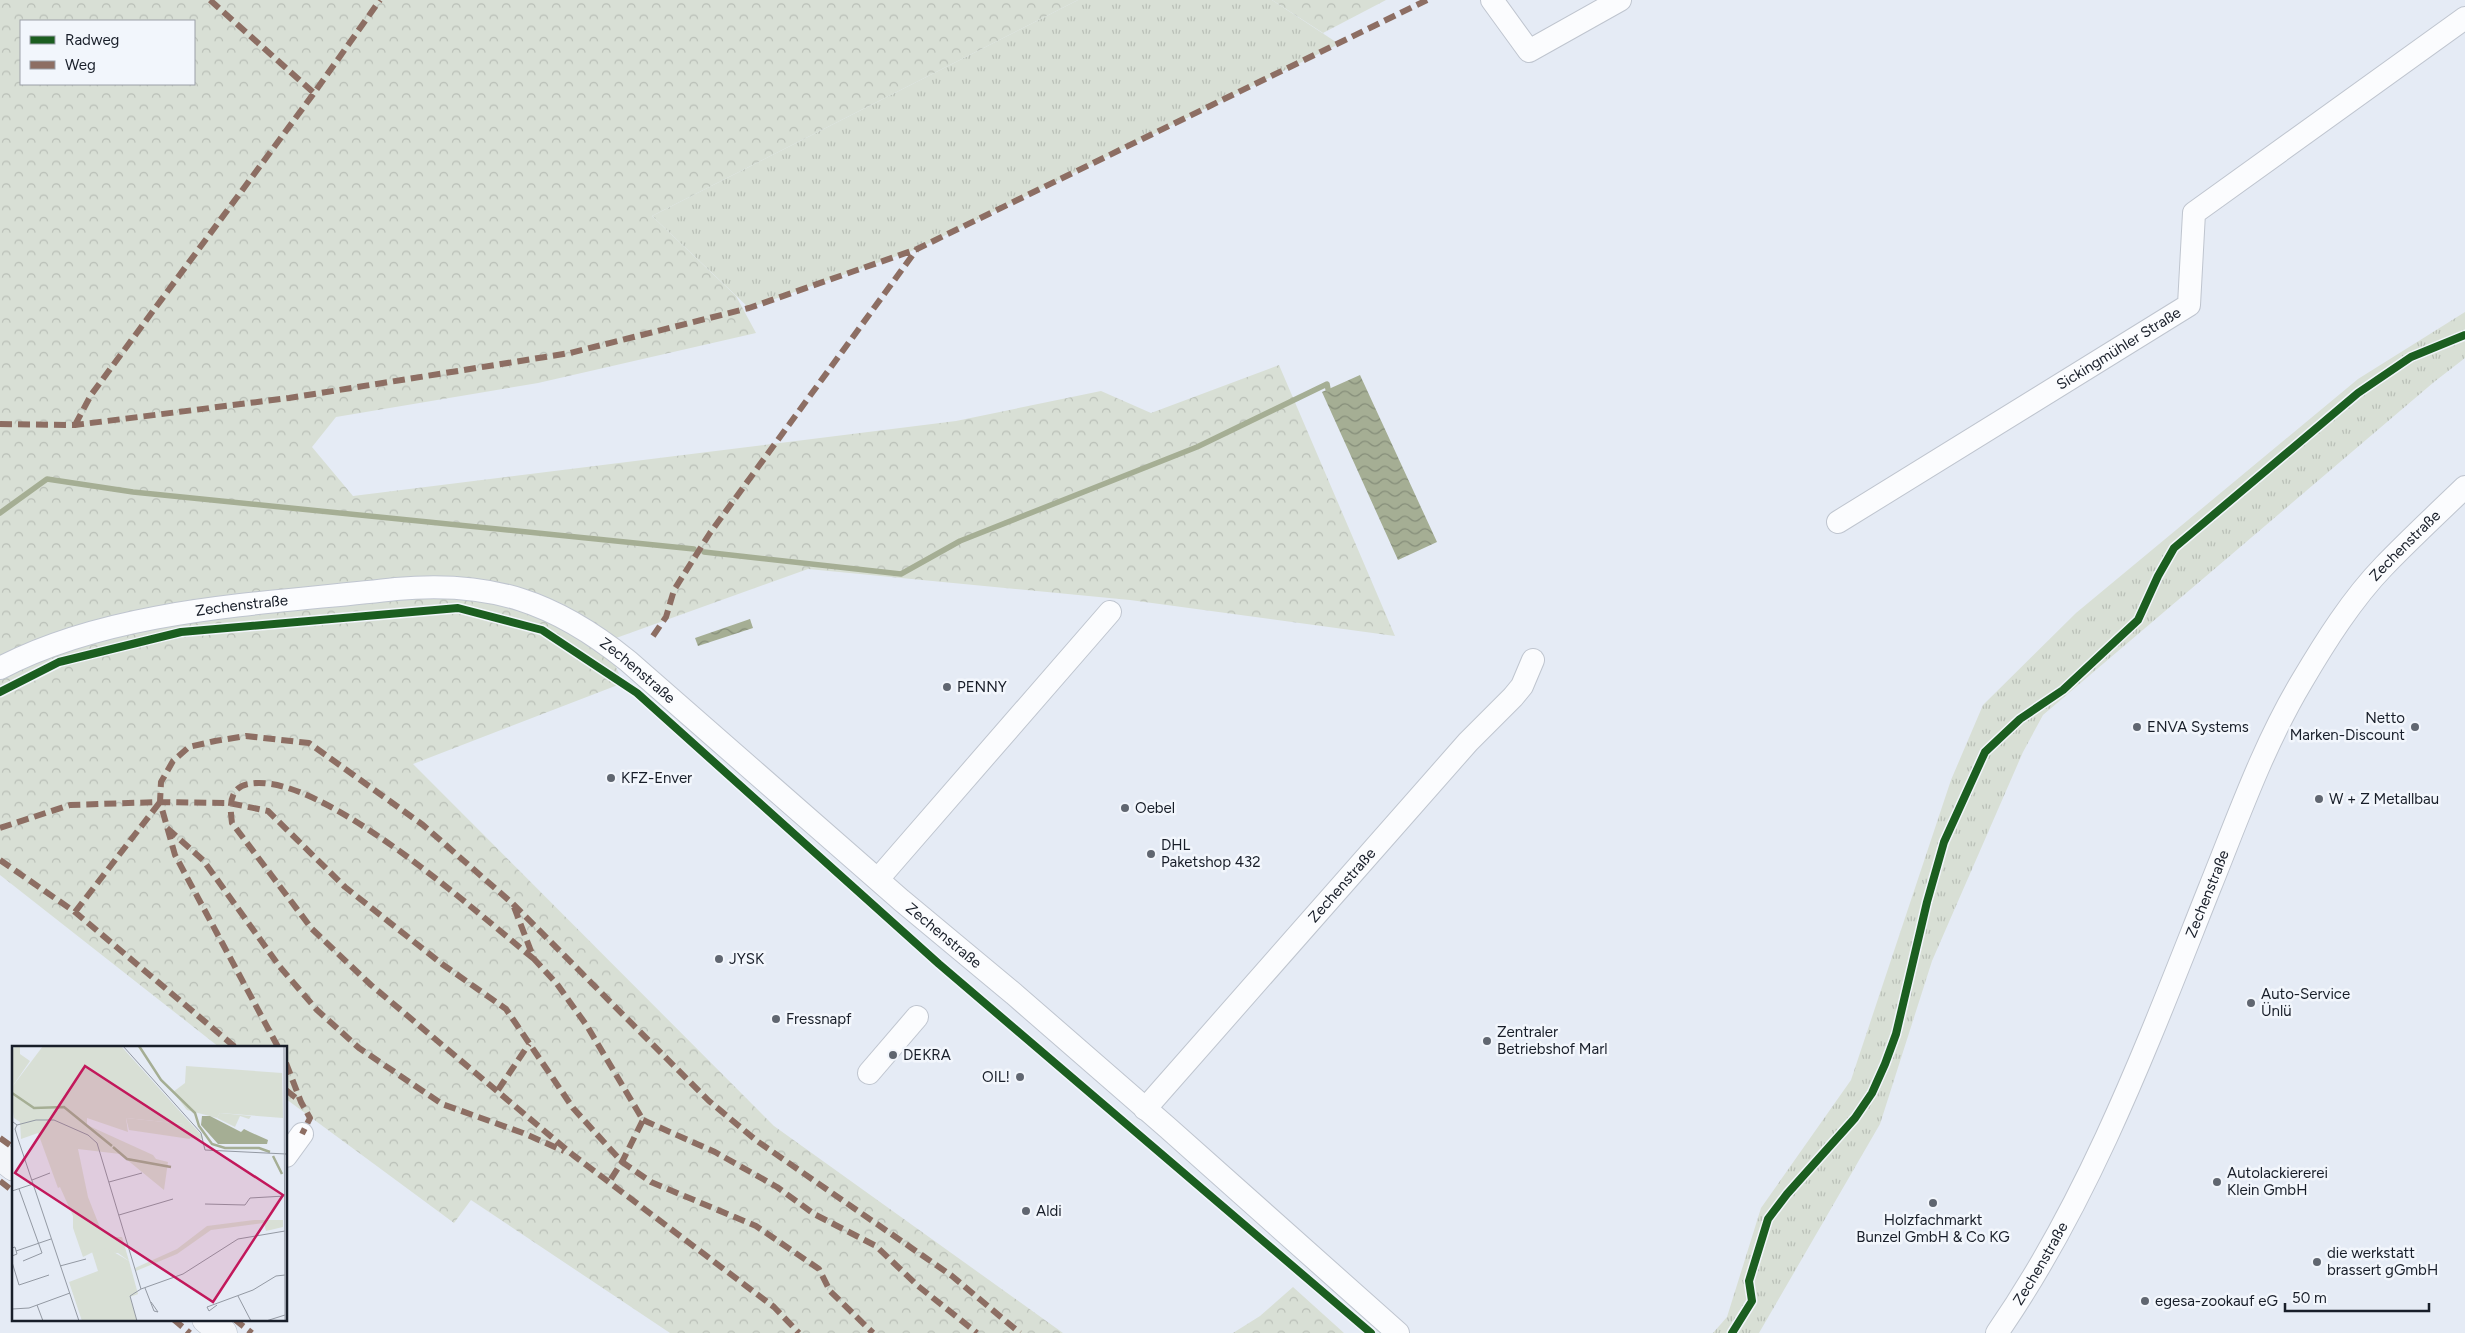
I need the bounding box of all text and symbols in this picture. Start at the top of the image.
legend [20,20,195,85]
text: Radweg [65,31,119,49]
text: Weg [65,56,96,74]
street label: Sickingmühler Straße [2053,303,2184,394]
street label: Zechenstraße [2366,506,2444,585]
street label: Zechenstraße [194,591,289,620]
street label: Zechenstraße [596,634,679,707]
place label: PENNY [957,678,1007,696]
marker: PENNY [941,681,953,693]
place label: Netto Marken-Discount [2290,709,2405,744]
place label: ENVA Systems [2147,718,2249,736]
marker: ENVA Systems [2131,721,2143,733]
marker: Netto Marken-Discount [2409,721,2421,733]
place label: KFZ-Enver [621,769,692,787]
marker: KFZ-Enver [605,772,617,784]
place label: W + Z Metallbau [2329,790,2439,808]
marker: W + Z Metallbau [2313,793,2325,805]
place label: Oebel [1135,799,1175,817]
marker: Oebel [1119,802,1131,814]
place label: DHL Paketshop 432 [1161,836,1261,871]
street label: Zechenstraße [1304,844,1379,926]
street label: Zechenstraße [2182,847,2233,940]
marker: DHL Paketshop 432 [1145,848,1157,860]
street label: Zechenstraße [902,899,985,972]
place label: JYSK [729,950,765,968]
marker: JYSK [713,953,725,965]
place label: Auto-Service Ünlü [2261,985,2350,1020]
marker: Auto-Service Ünlü [2245,997,2257,1009]
place label: Fressnapf [786,1010,852,1028]
marker: Fressnapf [770,1013,782,1025]
place label: Zentraler Betriebshof Marl [1497,1023,1608,1058]
marker: Zentraler Betriebshof Marl [1481,1035,1493,1047]
inset map [12,1046,288,1320]
place label: DEKRA [903,1046,951,1064]
marker: DEKRA [887,1049,899,1061]
place label: OIL! [982,1068,1010,1086]
marker: OIL! [1014,1071,1026,1083]
place label: Autolackiererei Klein GmbH [2227,1164,2328,1199]
marker: Autolackiererei Klein GmbH [2211,1176,2223,1188]
marker: Holzfachmarkt Bunzel GmbH & Co KG [1927,1197,1939,1209]
place label: Aldi [1036,1202,1062,1220]
marker: Aldi [1020,1205,1032,1217]
place label: Holzfachmarkt Bunzel GmbH & Co KG [1856,1211,2010,1246]
street label: Zechenstraße [2009,1219,2072,1308]
place label: die werkstatt brassert gGmbH [2327,1244,2438,1279]
marker: die werkstatt brassert gGmbH [2311,1256,2323,1268]
scale bar [2285,1280,2429,1312]
text: 50 m [2292,1289,2327,1307]
place label: egesa-zookauf eG [2155,1292,2278,1310]
marker: egesa-zookauf eG [2139,1295,2151,1307]

